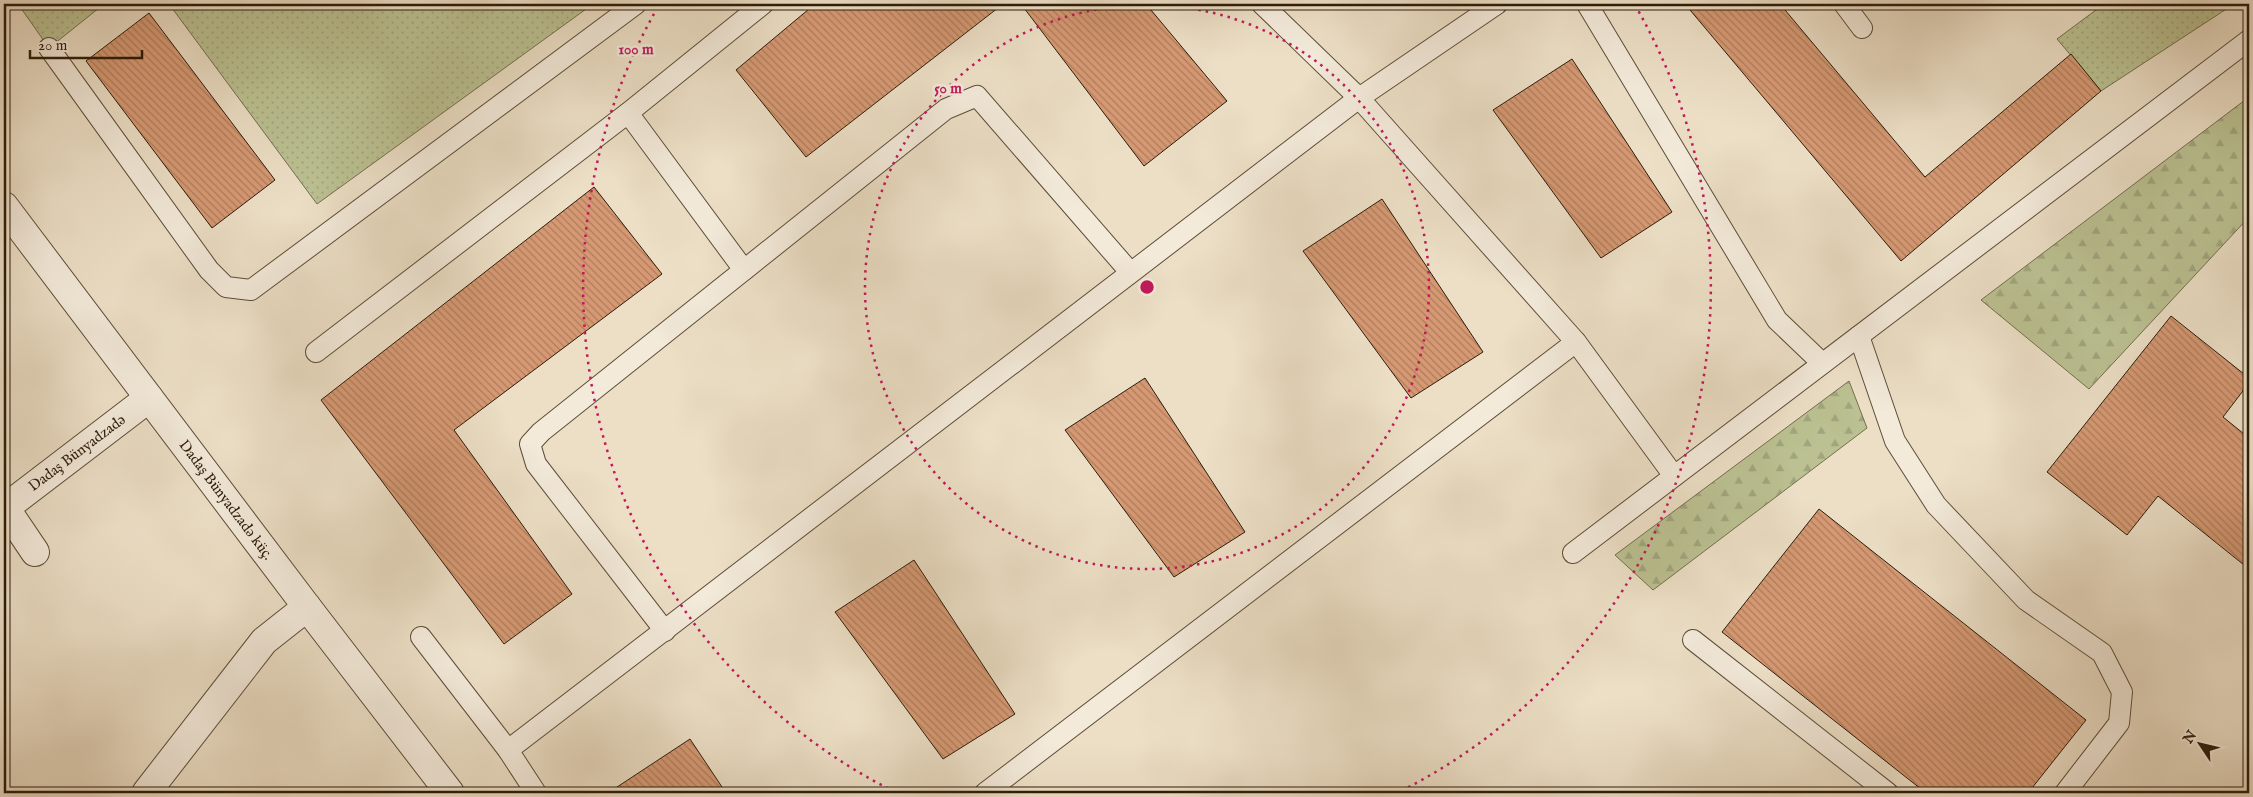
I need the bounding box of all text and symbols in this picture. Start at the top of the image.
scale bar [30,28,142,60]
text: 20 m [38,36,68,55]
text: 100 m [618,40,654,59]
text: 50 m [934,79,962,98]
centre of rings [1138,278,1156,296]
street label: Dadaş Bünyadzadə [25,410,130,496]
street label: Dadaş Bünyadzadə küç. [175,436,277,564]
north arrow [2176,720,2226,770]
text: N [2179,727,2201,748]

